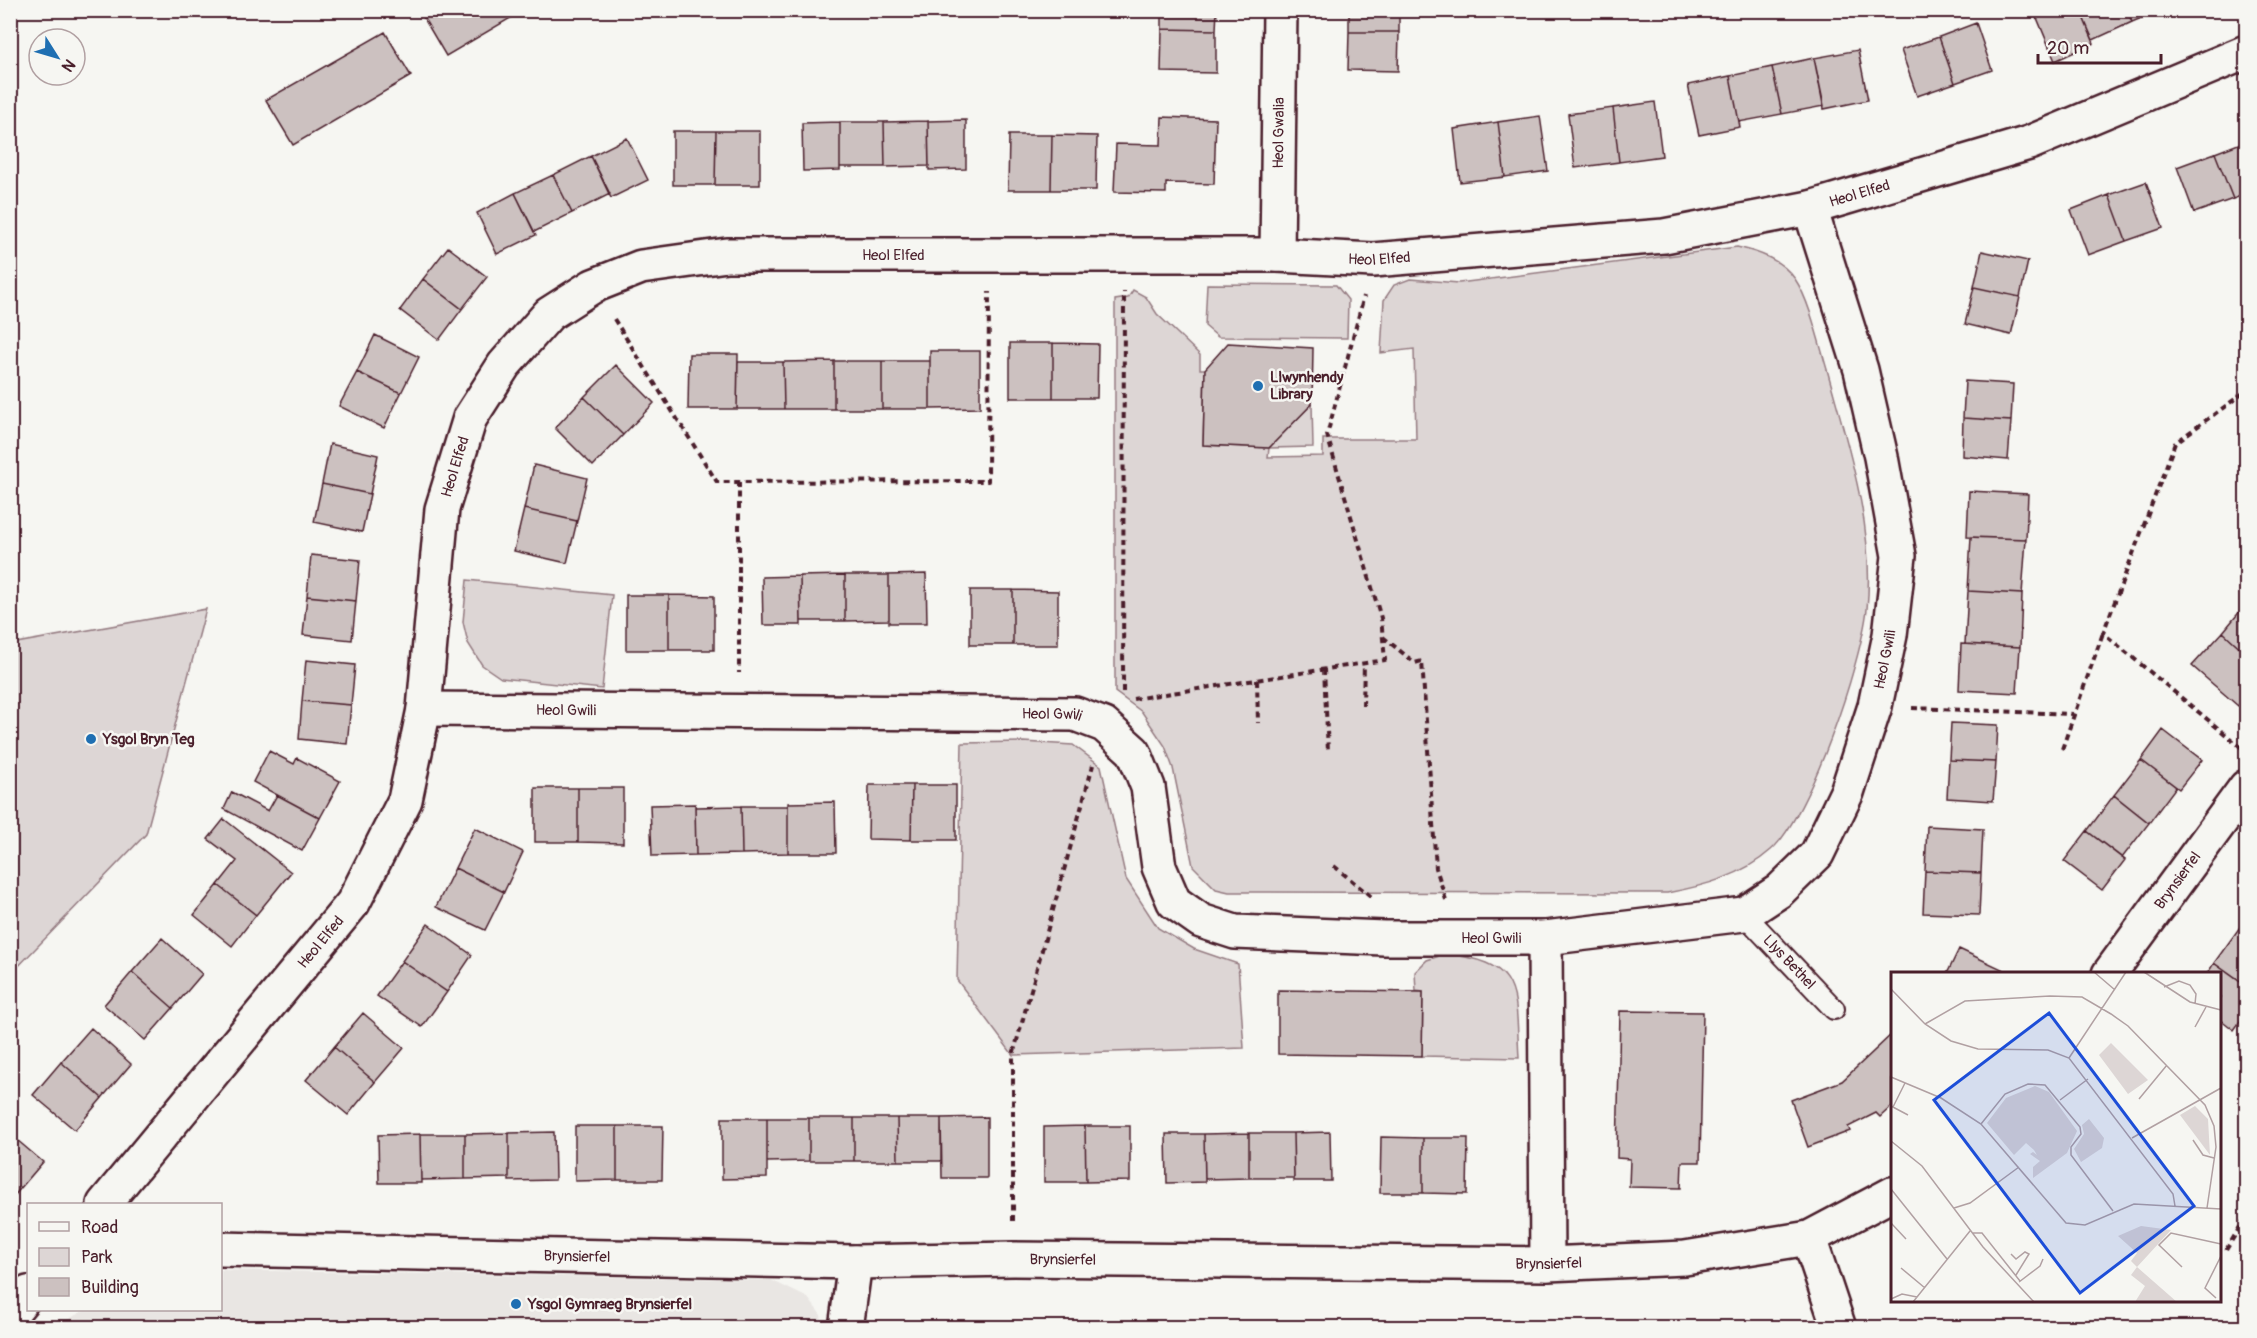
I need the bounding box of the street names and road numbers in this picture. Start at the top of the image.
street label: Heol Gwalia [1269,97,1288,169]
street label: Heol Elfed [1827,175,1892,211]
street label: Heol Elfed [862,246,925,265]
street label: Heol Elfed [1348,247,1411,270]
street label: Heol Elfed [437,434,473,499]
street label: Heol Gwili [1869,629,1900,691]
street label: Heol Gwili [536,700,597,720]
street label: Heol Gwili [1022,704,1085,726]
street label: Brynsierfel [2150,848,2205,913]
street label: Heol Elfed [293,912,348,972]
street label: Heol Gwili [1461,929,1522,948]
street label: Llys Bethel [1759,931,1820,993]
street label: Brynsierfel [543,1246,611,1266]
street label: Brynsierfel [1029,1250,1096,1269]
street label: Brynsierfel [1515,1253,1583,1274]

